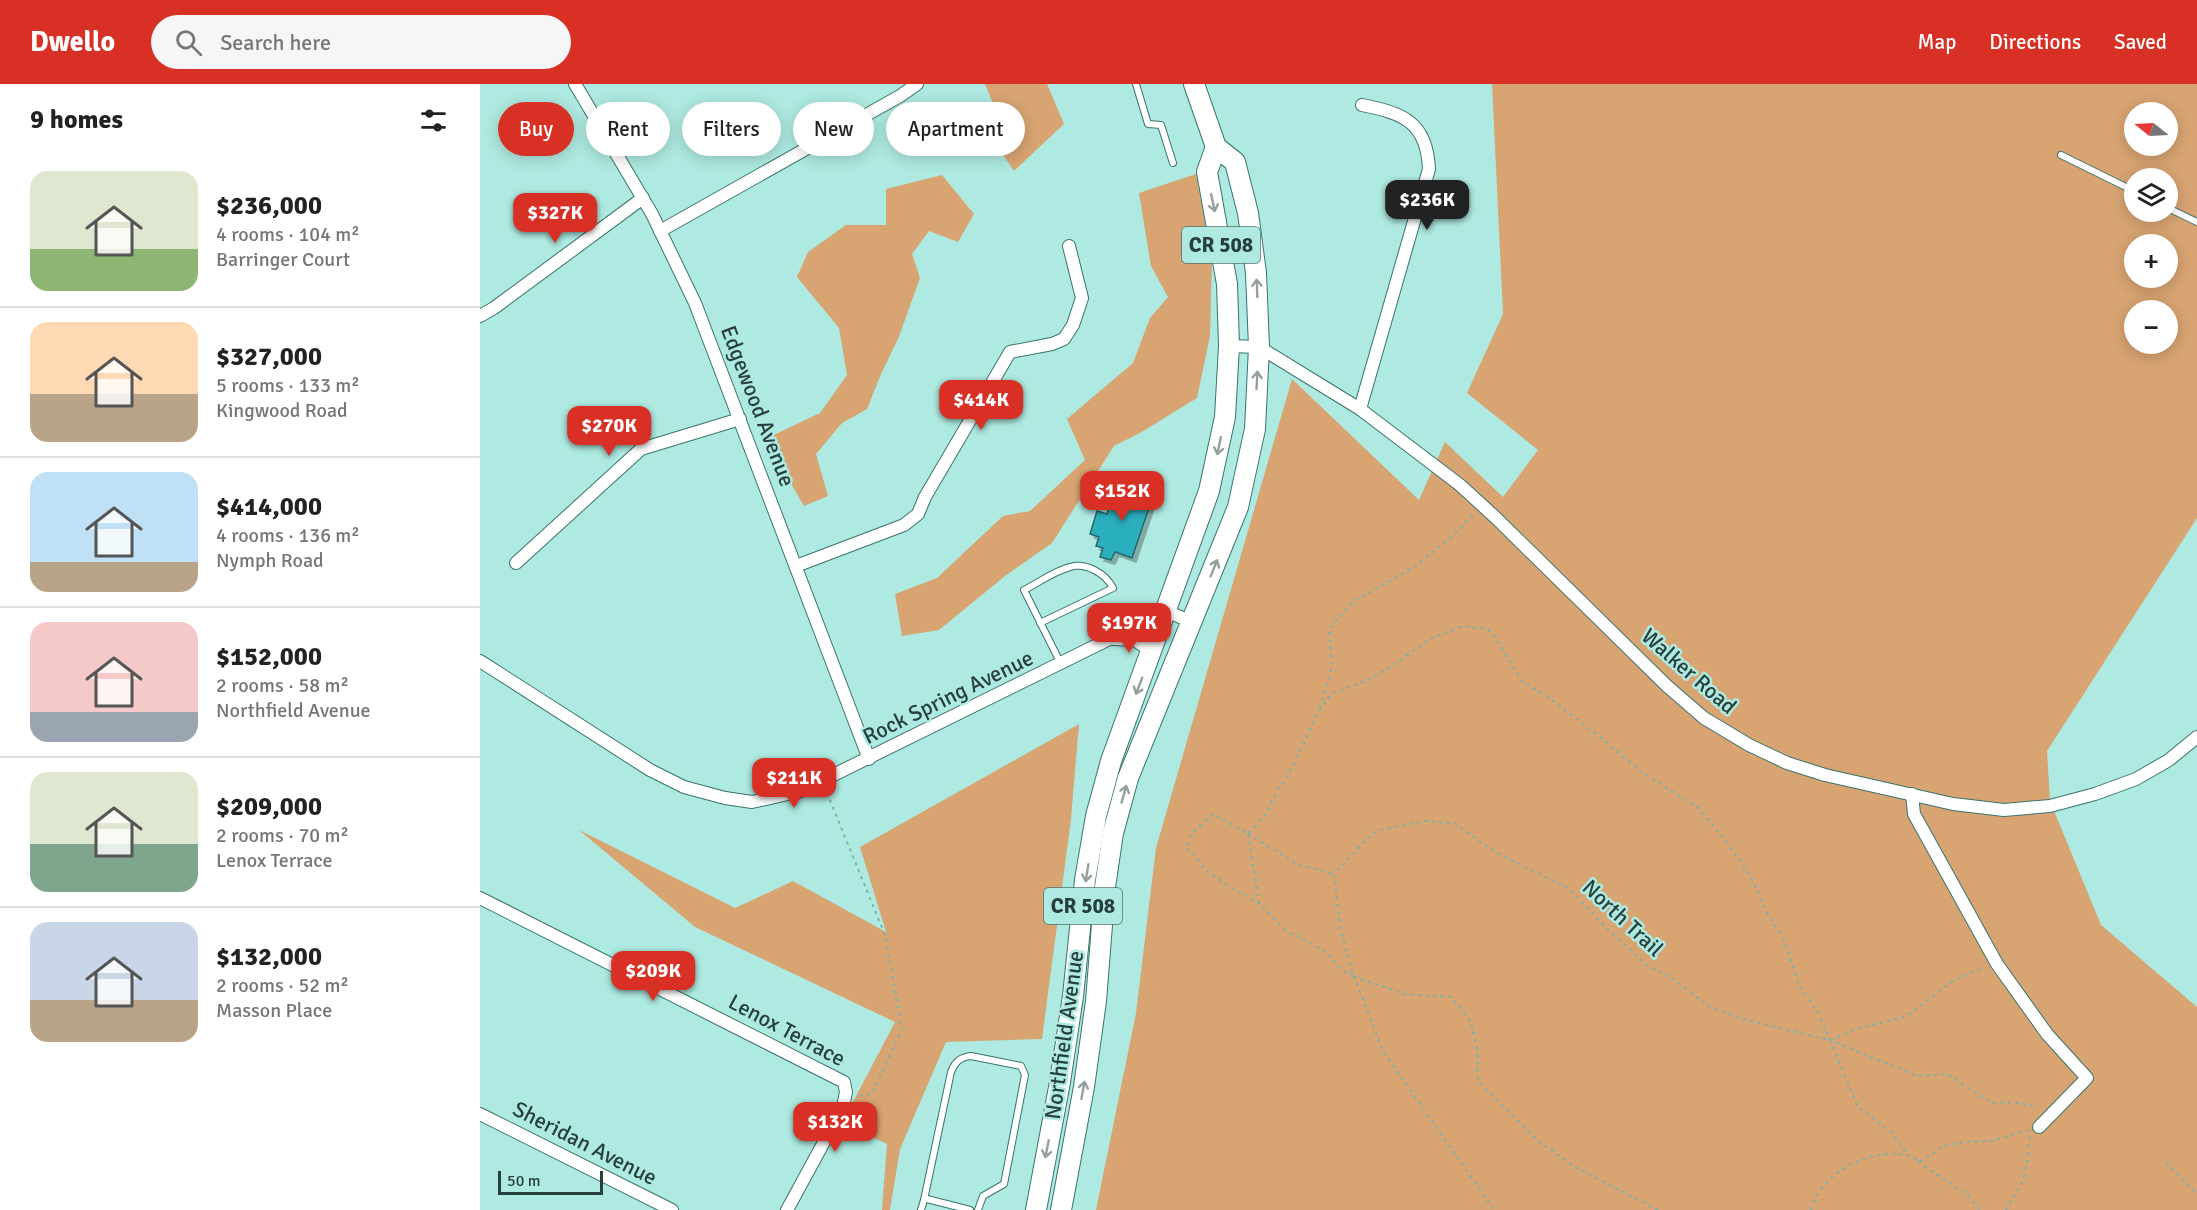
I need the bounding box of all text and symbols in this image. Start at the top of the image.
search box [151,15,571,69]
text: Dwello [30,25,115,59]
icon: search [172,26,205,59]
text: Search here [220,29,331,56]
text: Map [1918,29,1956,55]
text: Directions [1989,29,2081,55]
text: Saved [2114,29,2167,55]
chip: Buy [498,102,574,156]
chip: Rent [586,102,670,156]
chip: Filters [682,102,781,156]
chip: New [793,102,874,156]
chip: Apartment [886,102,1025,156]
north arrow [2124,102,2178,156]
map controls [2124,102,2178,354]
text: 9 homes [30,104,123,136]
icon: filters [417,104,450,137]
button: layers [2124,168,2178,222]
pin: $236K [1385,180,1469,231]
text: $236K [1399,187,1455,212]
text: $236,000 [216,190,322,222]
pin: $327K [513,193,597,244]
one-way arrow [1208,193,1219,212]
icon: home [78,195,150,267]
text: $327K [527,200,583,225]
text: 4 rooms · 104 m² [216,222,360,247]
road number: CR 508 [1182,227,1260,263]
button: + [2124,234,2178,288]
text: Barringer Court [216,247,350,272]
one-way arrow [1251,279,1262,299]
button: − [2124,300,2178,354]
street label: Edgewood Avenue [715,322,801,490]
text: $327,000 [216,341,322,373]
icon: home [78,346,150,418]
one-way arrow [1252,370,1263,390]
text: 5 rooms · 133 m² [216,373,360,398]
pin: $414K [939,380,1023,431]
text: $414K [953,387,1009,412]
text: Kingwood Road [216,398,348,423]
pin: $270K [567,406,651,457]
text: $270K [581,413,637,438]
one-way arrow [1213,436,1224,455]
pin: $152K [1080,471,1164,522]
text: $152K [1094,478,1150,503]
text: $414,000 [216,491,322,523]
icon: home [78,496,150,568]
text: 4 rooms · 136 m² [216,523,360,548]
text: Nymph Road [216,548,324,573]
one-way arrow [1209,559,1220,578]
pin: $197K [1087,603,1171,654]
text: $197K [1101,610,1157,635]
street label: Walker Road [1636,622,1742,720]
text: $152,000 [216,641,322,673]
street label: Rock Spring Avenue [858,644,1038,750]
icon: home [78,646,150,718]
text: 2 rooms · 58 m² [216,673,349,698]
one-way arrow [1133,676,1144,695]
text: Northfield Avenue [216,698,371,723]
pin: $211K [752,758,836,809]
text: $211K [766,765,822,790]
one-way arrow [1119,785,1130,804]
text: $209,000 [216,791,322,823]
icon: home [78,796,150,868]
text: 2 rooms · 70 m² [216,823,349,848]
text: Lenox Terrace [216,848,333,873]
one-way arrow [1081,863,1092,883]
street label: North Trail [1577,874,1669,962]
road number: CR 508 [1044,888,1122,924]
text: $132,000 [216,941,322,973]
icon: home [78,946,150,1018]
street label: Northfield Avenue [1039,949,1089,1121]
pin: $209K [611,951,695,1002]
text: $209K [625,958,681,983]
text: 2 rooms · 52 m² [216,973,349,998]
street label: Lenox Terrace [724,988,850,1072]
text: Masson Place [216,998,332,1023]
one-way arrow [1078,1081,1089,1101]
street label: Sheridan Avenue [508,1095,662,1191]
pin: $132K [793,1102,877,1153]
text: $132K [807,1109,863,1134]
one-way arrow [1041,1139,1052,1159]
scale bar [498,1168,603,1196]
text: 50 m [507,1171,541,1191]

